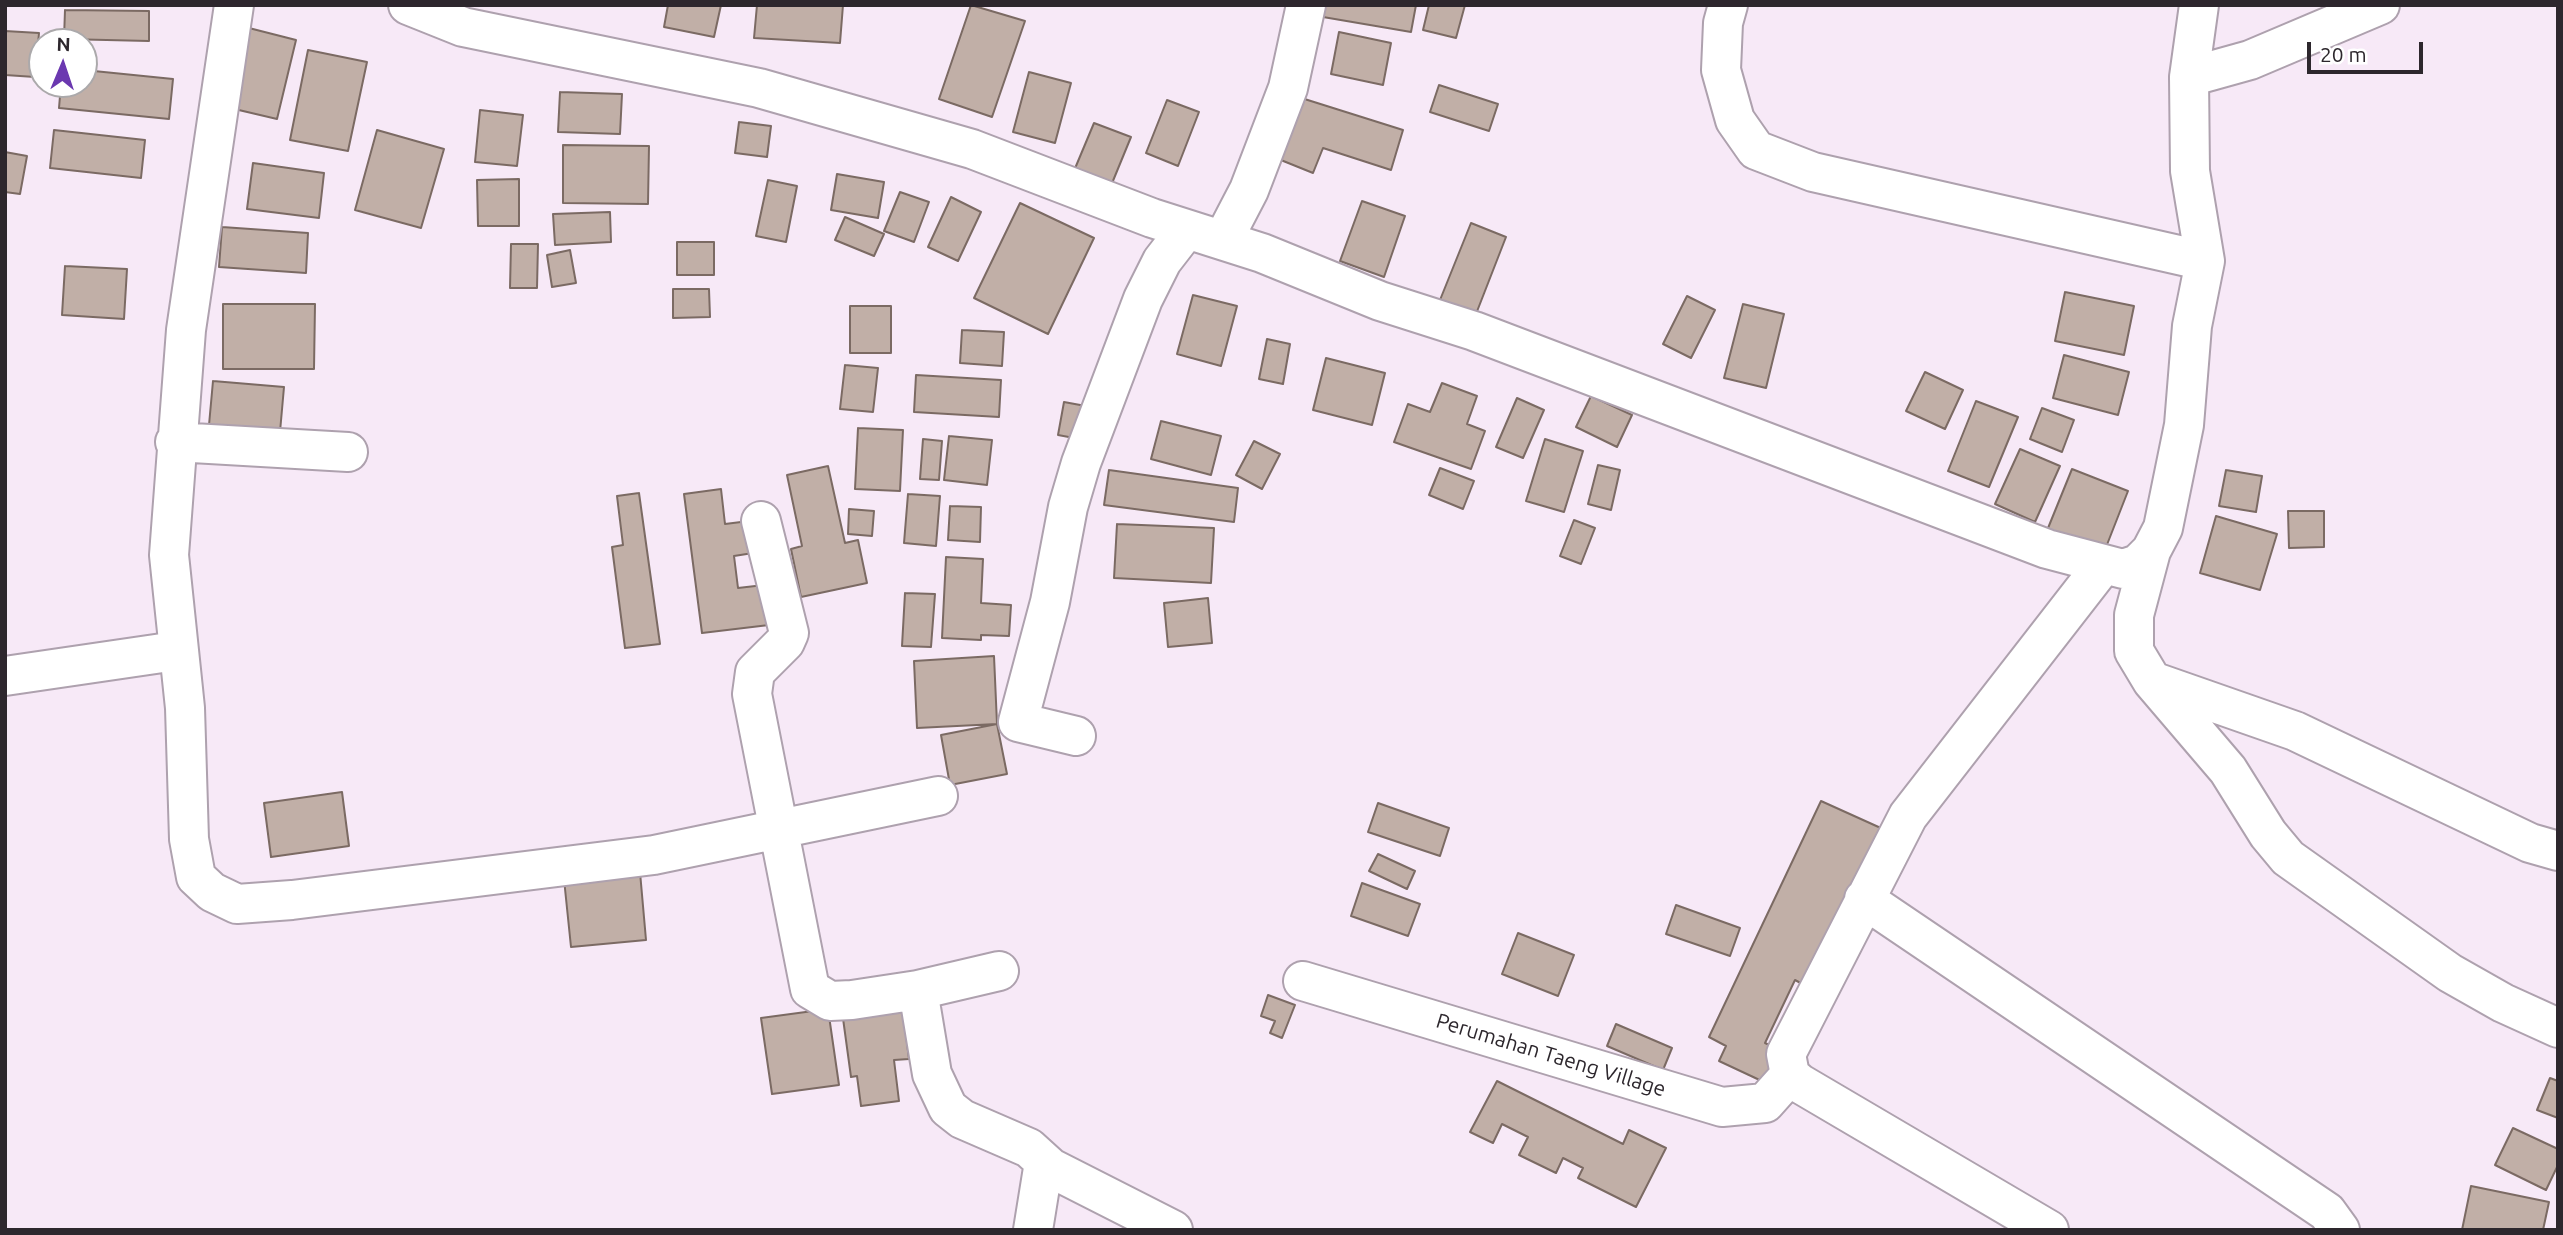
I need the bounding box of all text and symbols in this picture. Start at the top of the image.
north arrow [28,28,98,98]
scale bar [2311,28,2426,72]
text: N [56,33,71,55]
text: 20 m [2320,42,2367,66]
street label: Perumahan Taeng Village [1433,1008,1669,1102]

